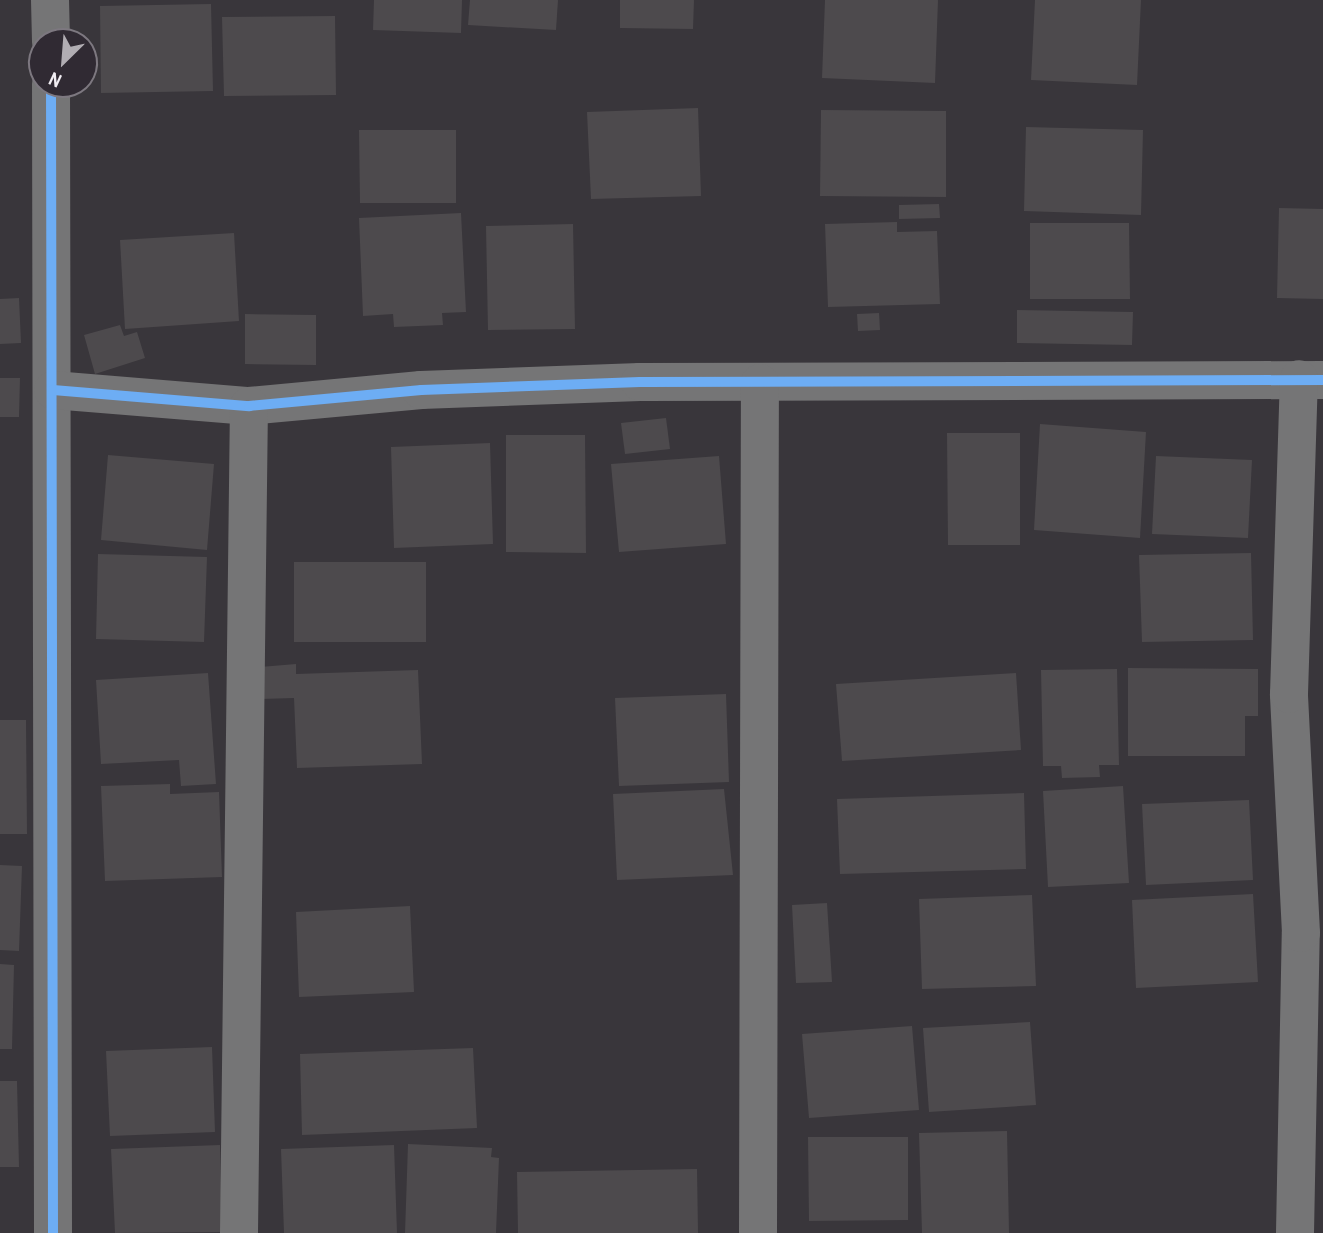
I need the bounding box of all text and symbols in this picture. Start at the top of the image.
north arrow [28,28,98,98]
text: N [44,66,66,94]

